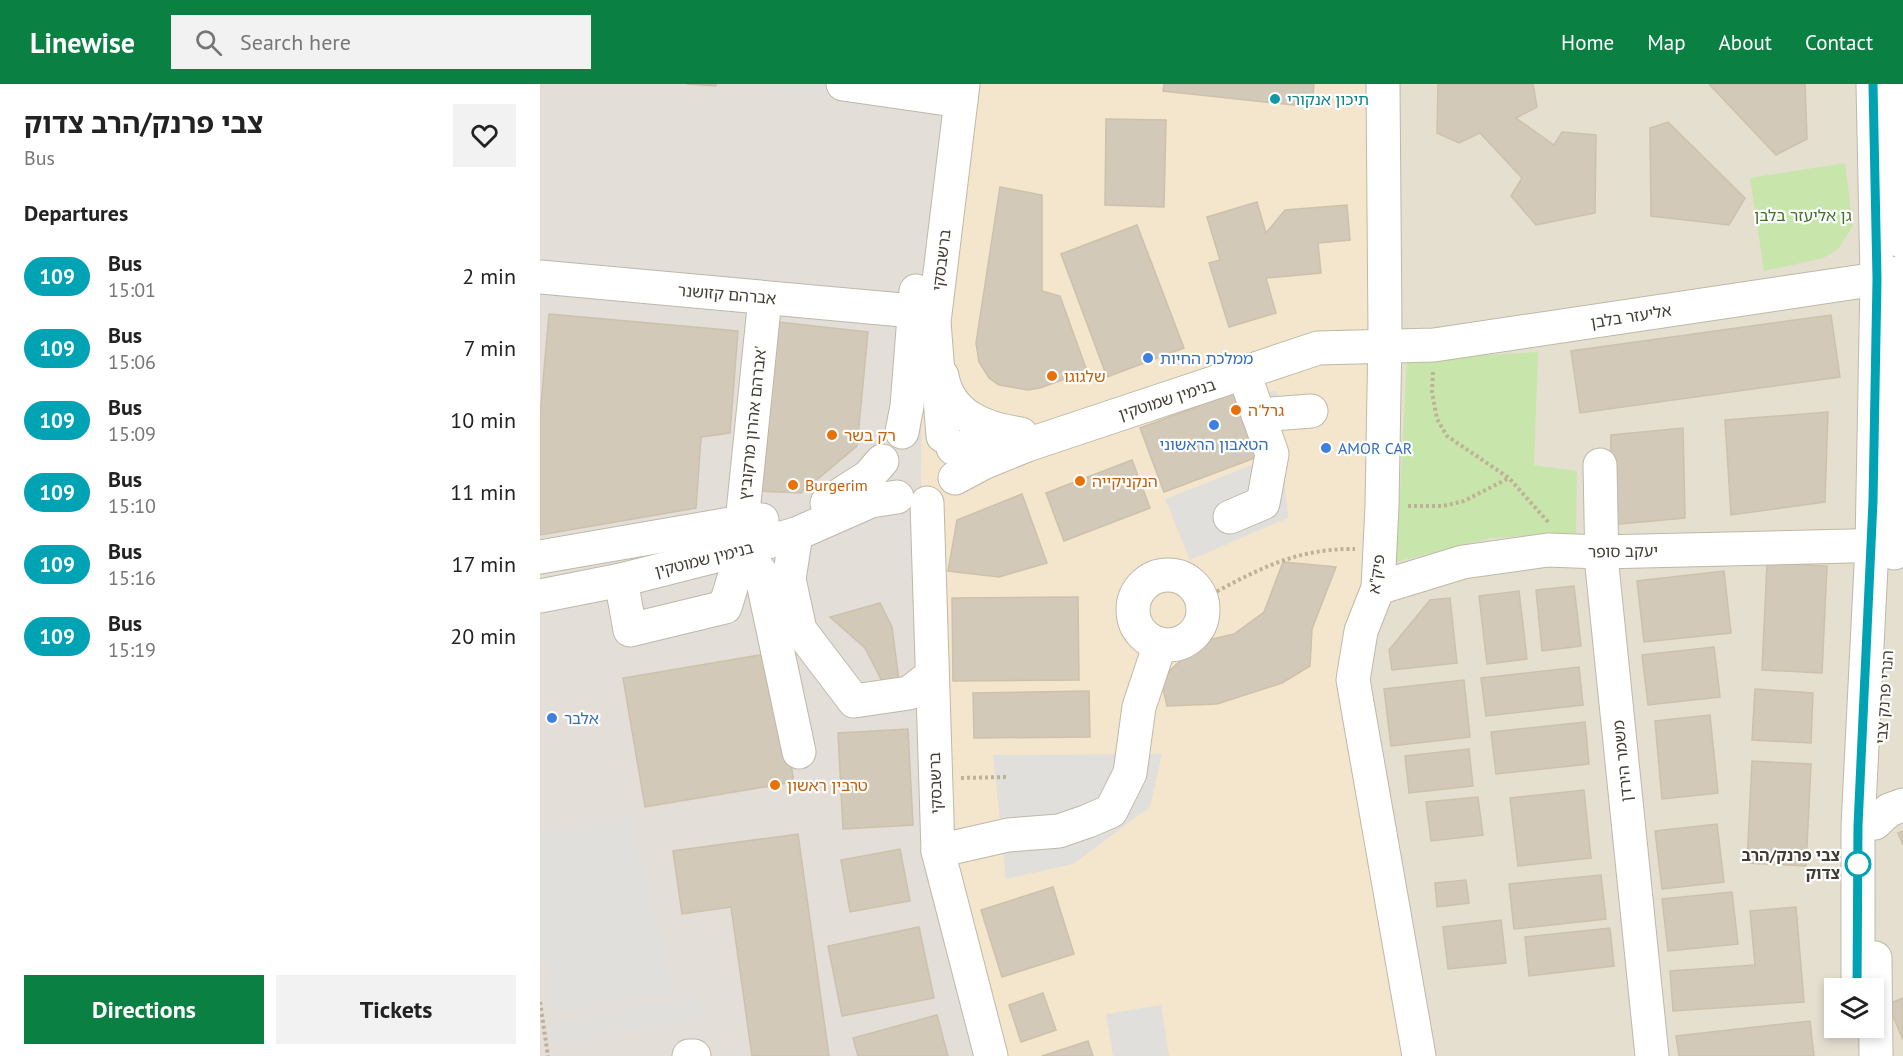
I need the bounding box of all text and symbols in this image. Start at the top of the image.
search box [171,15,591,69]
text: Linewise [30,24,135,61]
icon: search [192,26,225,59]
text: Search here [240,28,351,56]
text: Home [1561,29,1614,56]
text: Map [1647,29,1686,56]
text: About [1719,29,1772,56]
text: Contact [1805,29,1873,56]
place label: תיכון אנקורי [1287,89,1369,109]
marker: תיכון אנקורי [1268,92,1282,106]
text: צבי פרנק/הרב צדוק [24,104,263,141]
button: heart [453,104,516,167]
text: Bus [24,145,55,171]
text: Departures [24,199,128,227]
park label: גן אליעזר בלבן [1754,205,1852,225]
street label: ברשבסקי [927,228,955,292]
text: Bus [108,249,142,277]
text: 2 min [462,262,516,290]
text: 109 [39,263,75,290]
text: 15:01 [108,277,156,303]
street label: אברהם קזושנר [677,280,777,308]
street label: אליעזר בלבן [1589,300,1673,332]
text: Bus [108,321,142,349]
text: 7 min [464,334,516,362]
text: 109 [39,335,75,362]
street label: אברהם אהרון מרקוביץ' [734,345,770,501]
place label: ממלכת החיות [1160,348,1253,368]
text: 15:06 [108,349,156,375]
marker: ממלכת החיות [1141,351,1155,365]
place label: שלגוגו [1064,366,1106,386]
marker: שלגוגו [1045,369,1059,383]
street label: בנימין שמוטקין [1116,374,1218,424]
text: Bus [108,393,142,421]
place label: גרל'ה [1248,400,1284,420]
marker: גרל'ה [1229,403,1243,417]
text: 10 min [450,406,516,434]
text: 109 [39,407,75,434]
marker: הטאבון הראשוני [1207,418,1221,432]
text: 15:09 [108,421,156,447]
place label: רק בשר [844,425,896,445]
marker: רק בשר [825,428,839,442]
place label: הטאבון הראשוני [1159,434,1269,454]
place label: AMOR CAR [1338,438,1412,458]
marker: AMOR CAR [1319,441,1333,455]
text: Bus [108,465,142,493]
place label: הנקניקייה [1092,471,1158,491]
marker: הנקניקייה [1073,474,1087,488]
place label: Burgerim [805,475,868,495]
text: 11 min [450,478,516,506]
marker: Burgerim [786,478,800,492]
text: 109 [39,479,75,506]
text: 15:10 [108,493,156,519]
text: Bus [108,537,142,565]
street label: בנימין שמוטקין [653,537,755,581]
street label: יעקב סופר [1588,540,1658,562]
text: 17 min [452,550,516,578]
text: 109 [39,551,75,578]
street label: פיק"א [1363,553,1389,595]
text: 15:16 [108,565,156,591]
text: Bus [108,609,142,637]
text: 20 min [450,622,516,650]
text: 109 [39,623,75,650]
text: 15:19 [108,637,156,663]
street label: הנרי פרנק צבי [1871,649,1897,745]
place label: אלבר [564,708,599,728]
marker: אלבר [545,711,559,725]
street label: משמר הירדן [1608,719,1636,803]
street label: ברשבסקי [924,752,946,814]
place label: טרבין ראשון [787,775,868,795]
marker: טרבין ראשון [768,778,782,792]
place label: צבי פרנק/הרב צדוק [1742,845,1840,883]
marker: צבי פרנק/הרב צדוק [1845,851,1871,877]
button: Directions [24,975,264,1044]
button: Tickets [276,975,516,1044]
map controls [1824,978,1884,1038]
button: layers [1824,978,1884,1038]

